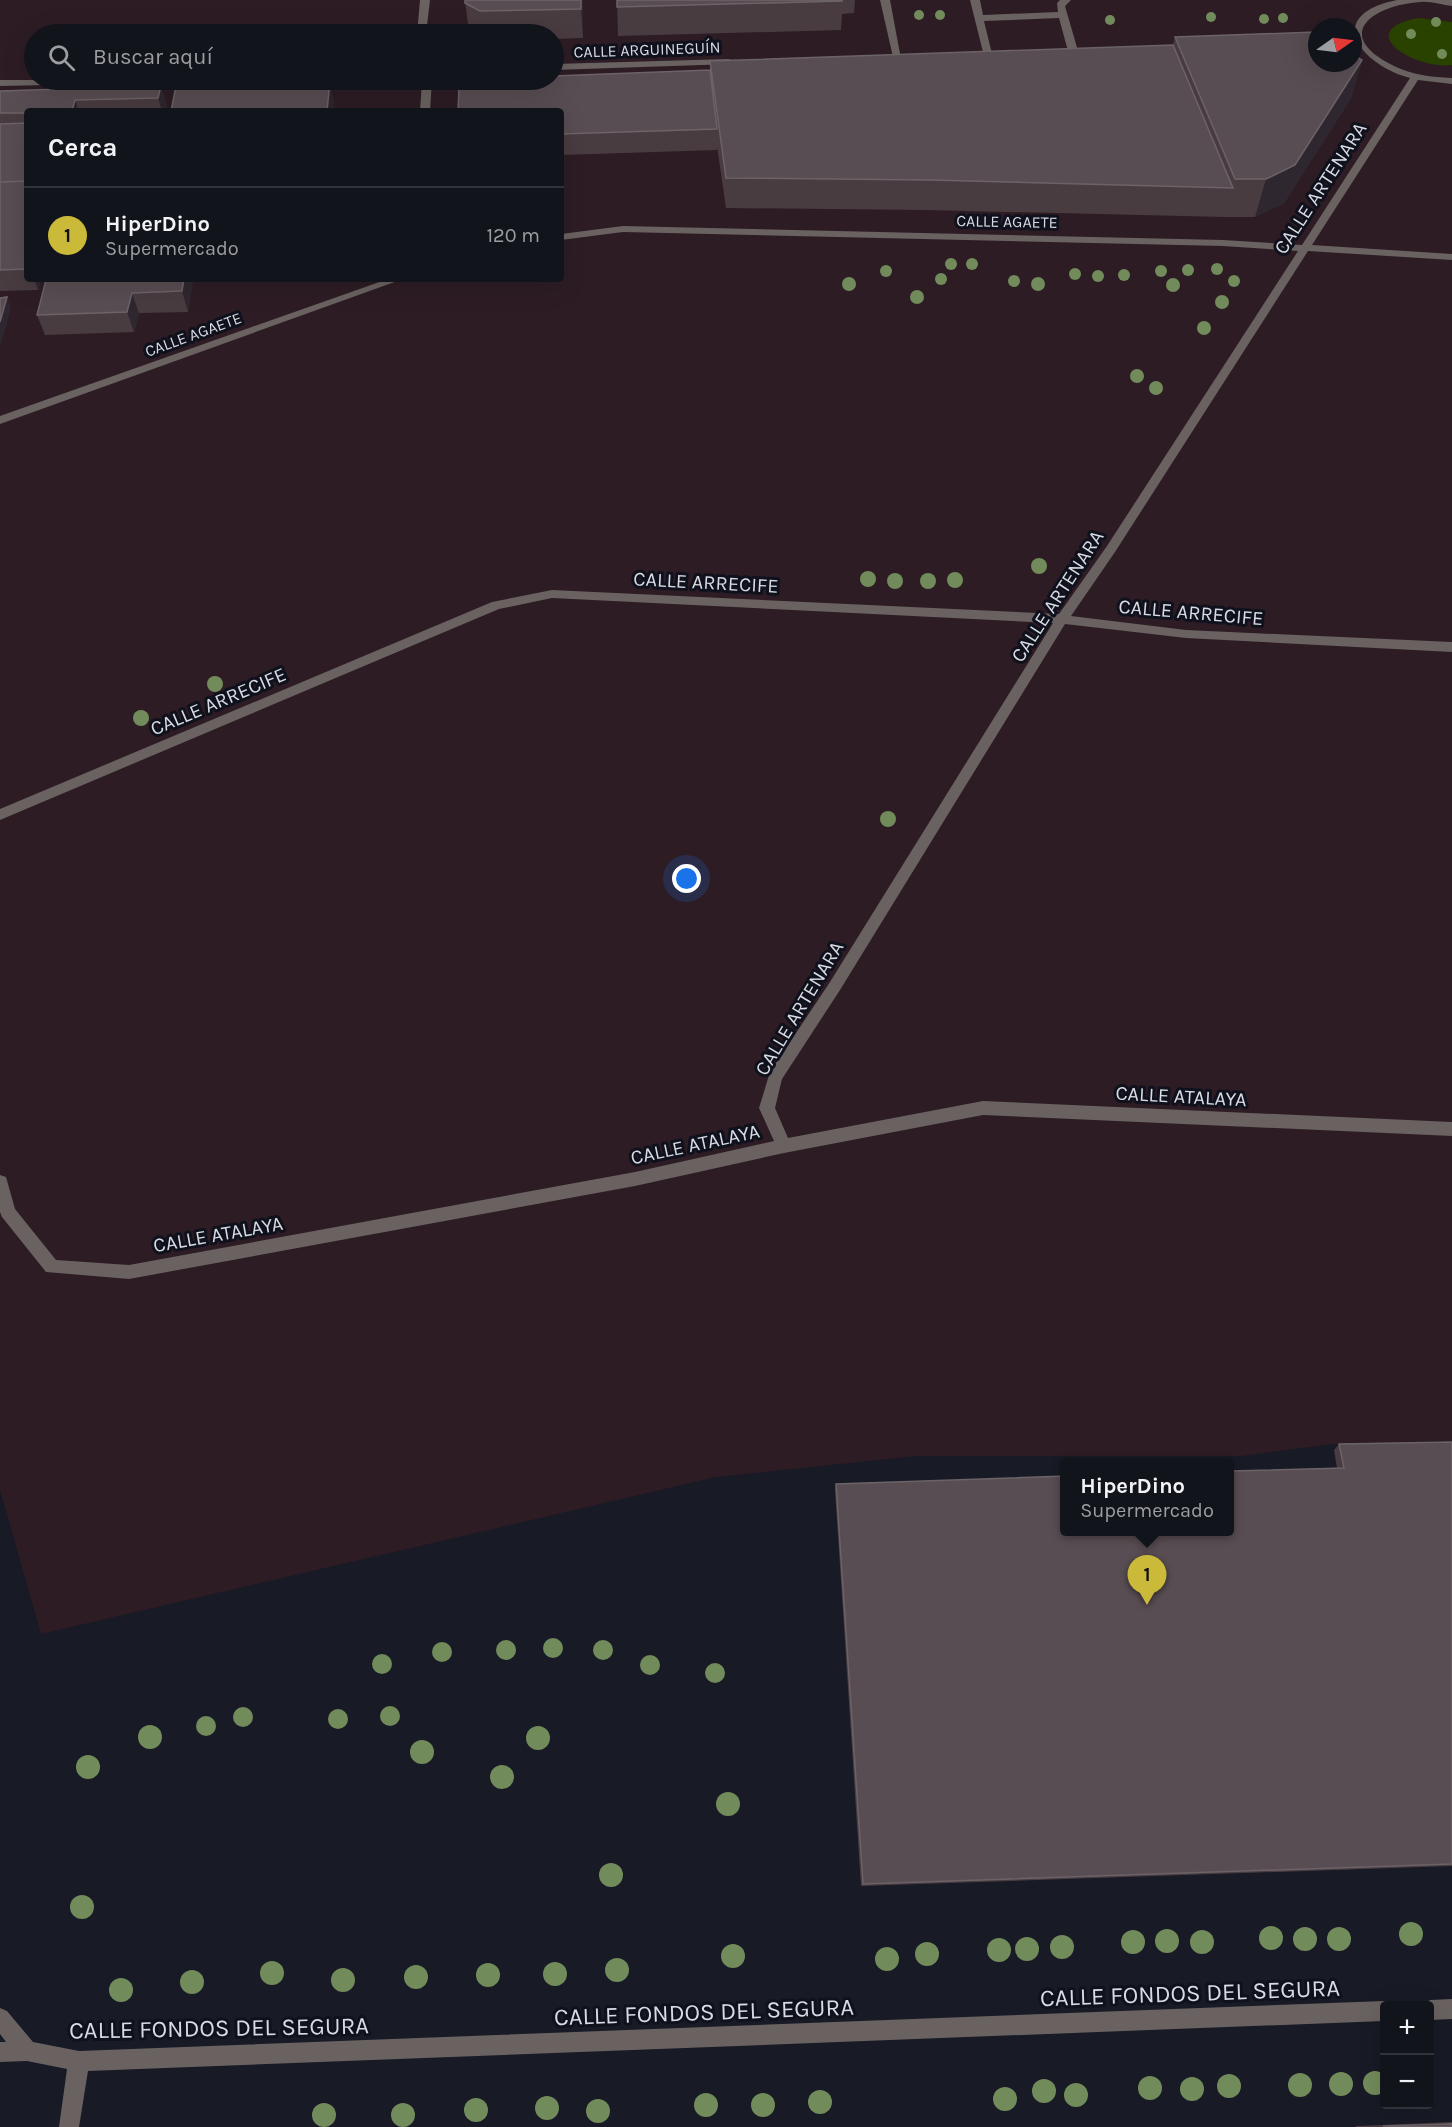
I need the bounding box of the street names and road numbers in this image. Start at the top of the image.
street label: CALLE ARGUINEGUÍN [573,37,721,62]
street label: CALLE ARTENARA [1269,118,1372,258]
street label: CALLE AGAETE [956,211,1058,232]
street label: CALLE AGAETE [142,308,244,361]
street label: CALLE ARTENARA [1006,526,1109,666]
street label: CALLE ARRECIFE [633,567,779,598]
street label: CALLE ARRECIFE [1118,595,1264,630]
street label: CALLE ARRECIFE [147,662,290,740]
street label: CALLE ARTENARA [750,937,849,1079]
street label: CALLE ATALAYA [1115,1082,1247,1111]
street label: CALLE ATALAYA [629,1120,762,1169]
street label: CALLE ATALAYA [151,1212,285,1257]
street label: CALLE FONDOS DEL SEGURA [1040,1974,1341,2012]
street label: CALLE FONDOS DEL SEGURA [554,1993,855,2031]
street label: CALLE FONDOS DEL SEGURA [69,2011,369,2045]

